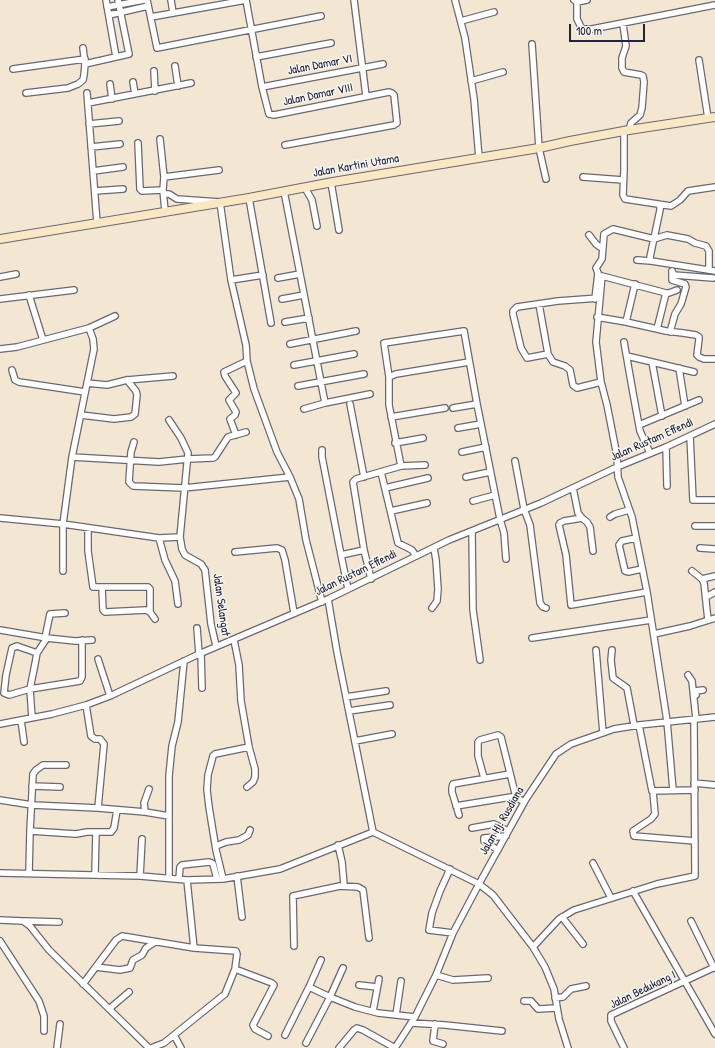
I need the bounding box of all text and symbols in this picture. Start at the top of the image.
scale bar [571,16,647,42]
text: 100 m [576,22,602,39]
street label: Jalan Damar VI [287,52,353,78]
street label: Jalan Damar VIII [282,81,354,109]
street label: Jalan Kartini Utama [312,151,400,181]
street label: Jalan Rustam Effendi [608,415,696,465]
street label: Jalan Rustam Effendi [313,547,399,599]
street label: Jalan Selangat [209,573,233,637]
street label: Jalan Hj. Rusdiana [477,784,527,858]
street label: Jalan Bedukang I [608,968,678,1012]

